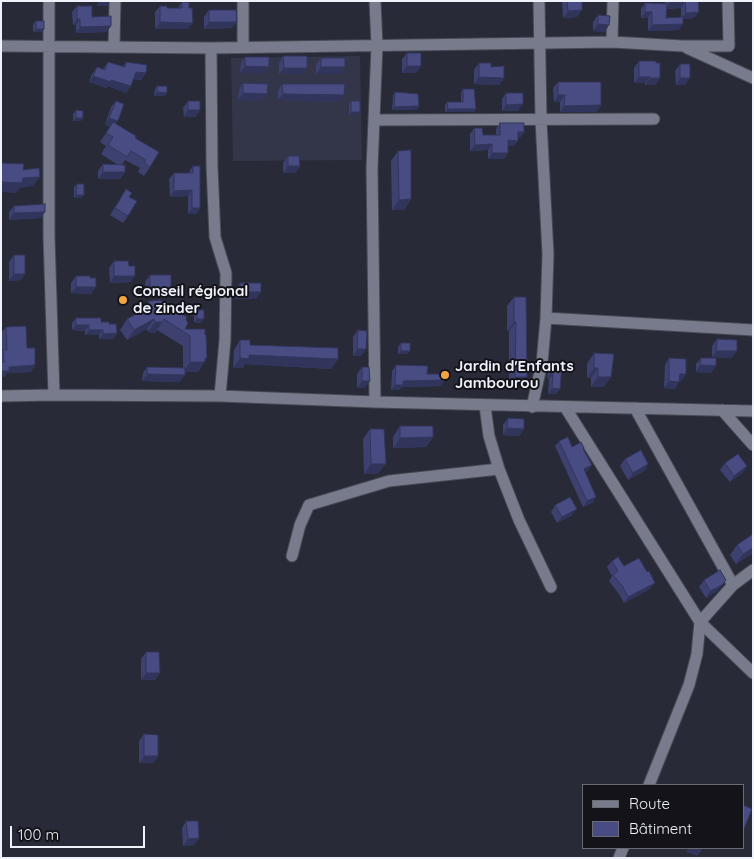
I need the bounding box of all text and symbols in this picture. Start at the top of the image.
place label: Conseil régional de zinder [133,282,248,317]
marker: Conseil régional de zinder [117,294,129,306]
place label: Jardin d'Enfants Jambourou [455,357,574,392]
marker: Jardin d'Enfants Jambourou [439,369,451,381]
legend [582,784,744,849]
text: Route [629,794,670,813]
scale bar [12,816,148,848]
text: Bâtiment [629,819,692,838]
text: 100 m [18,825,59,844]

